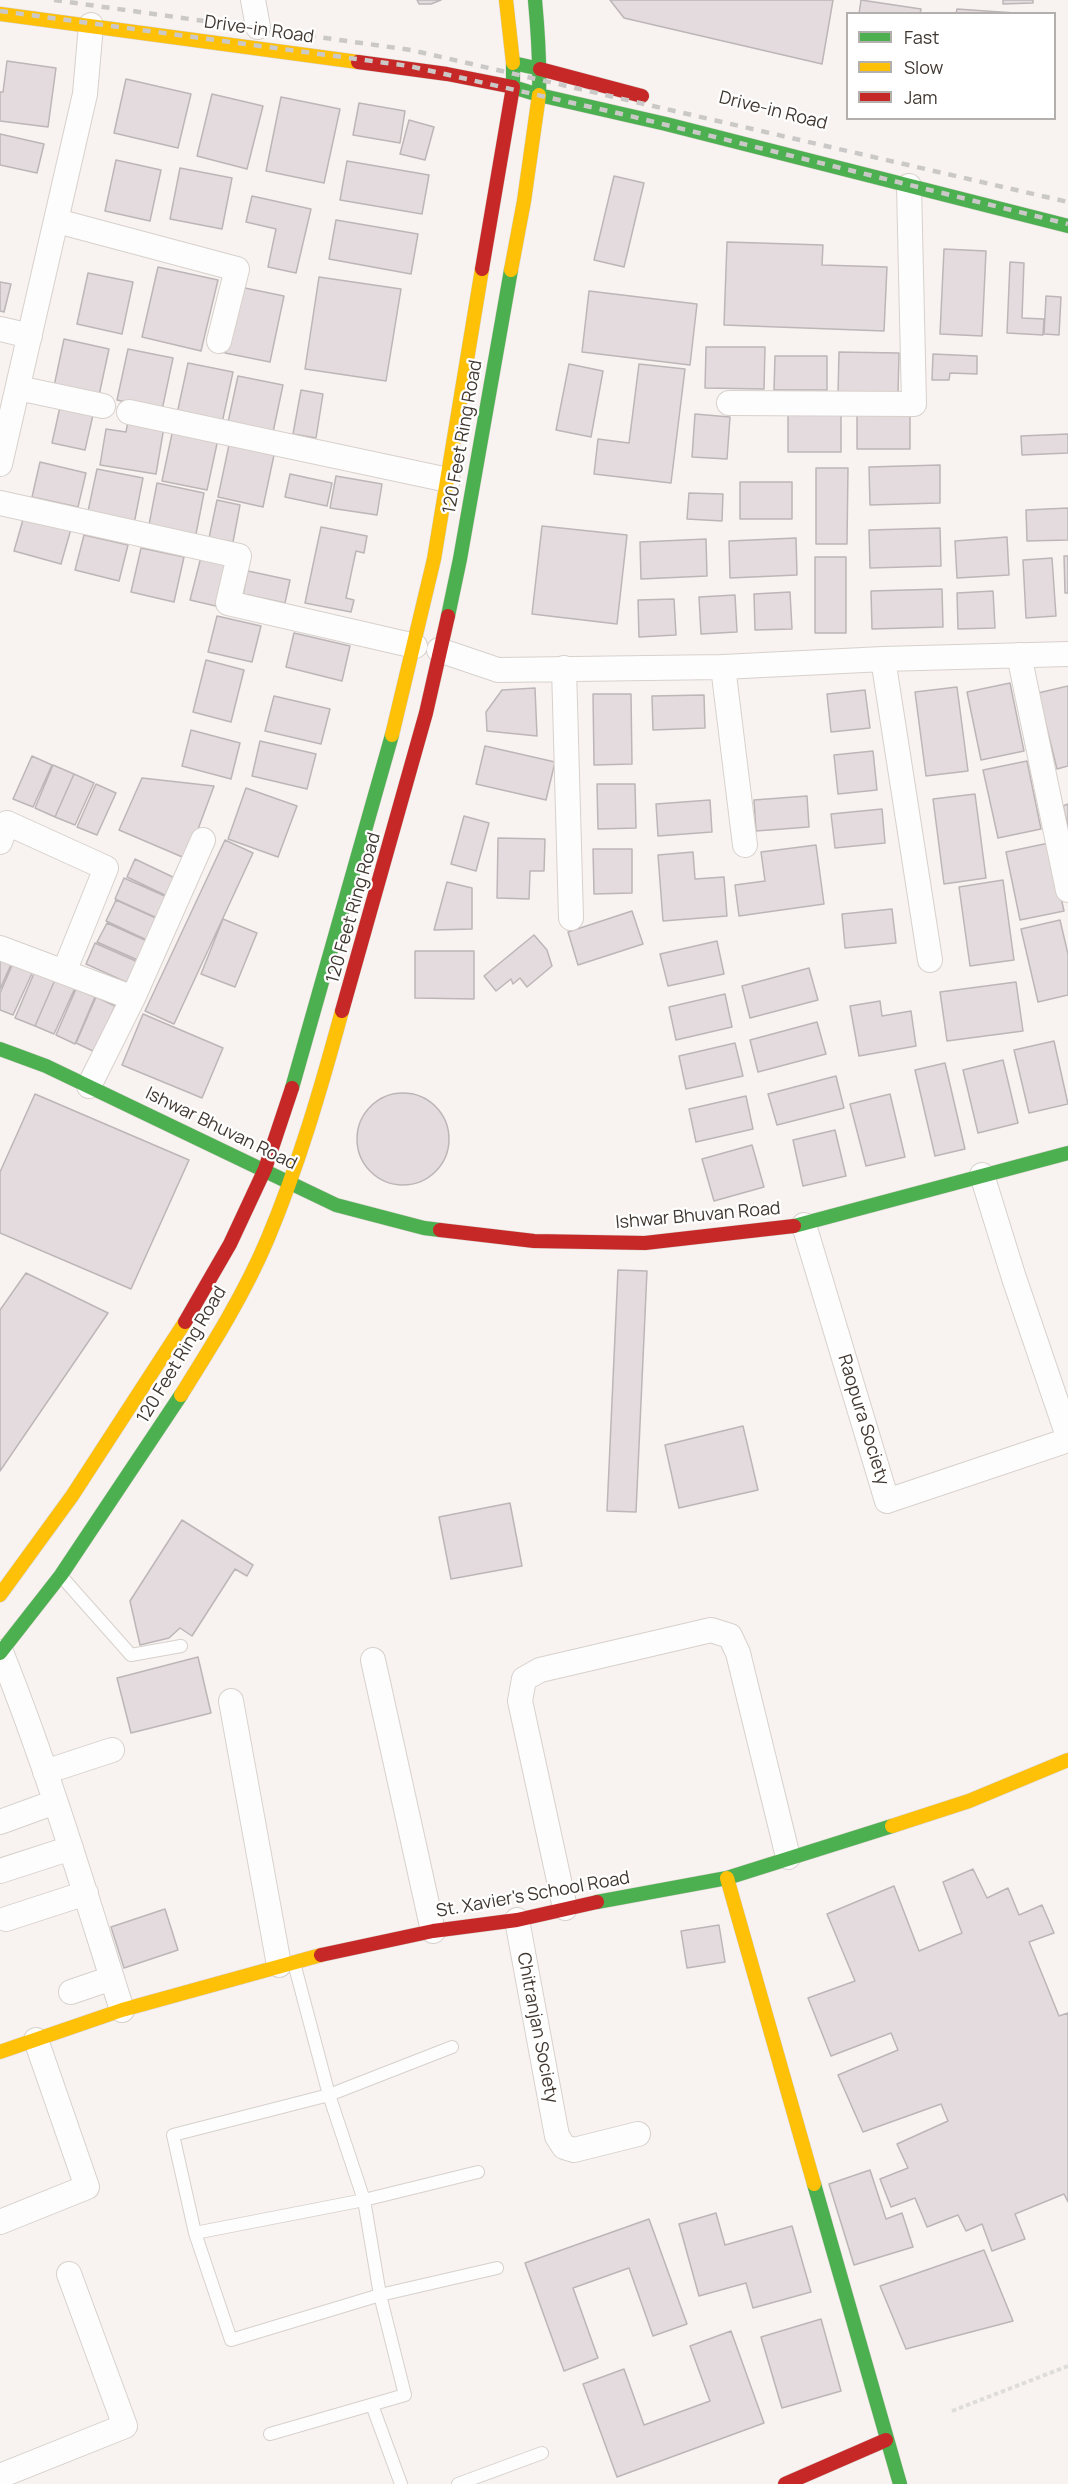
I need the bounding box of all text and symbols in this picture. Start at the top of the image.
street label: Drive-in Road [203,12,315,48]
legend [846,12,1056,120]
text: Fast [904,25,939,49]
text: Slow [904,55,943,79]
text: Jam [904,85,938,109]
street label: Drive-in Road [717,87,829,135]
street label: 120 Feet Ring Road [439,358,487,516]
street label: 120 Feet Ring Road [322,830,386,986]
street label: Ishwar Bhuvan Road [142,1083,300,1175]
street label: Ishwar Bhuvan Road [615,1198,781,1234]
street label: 120 Feet Ring Road [133,1283,231,1427]
street label: Raopura Society [833,1352,893,1488]
street label: St. Xavier's School Road [434,1867,632,1923]
street label: Chitranjan Society [512,1951,562,2105]

